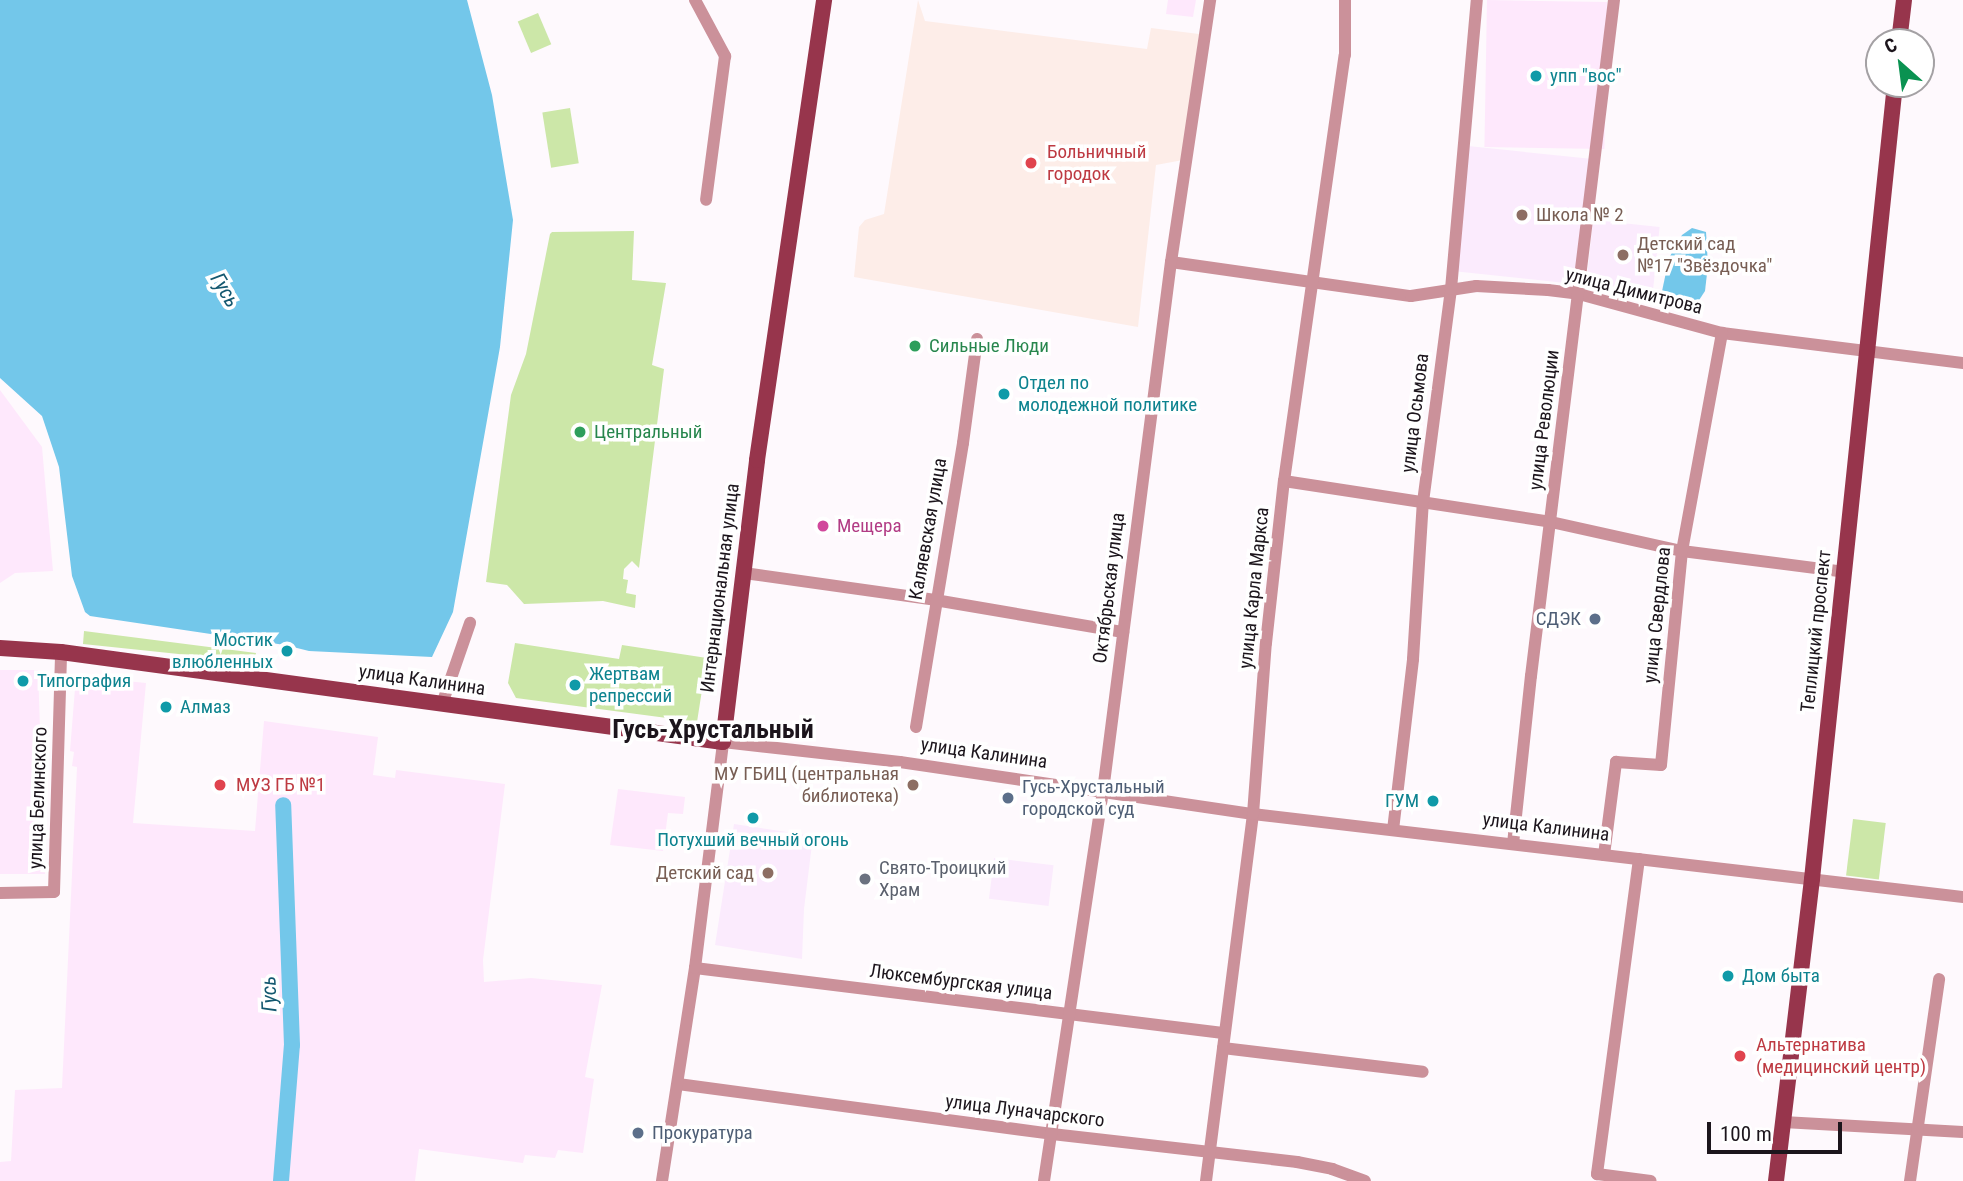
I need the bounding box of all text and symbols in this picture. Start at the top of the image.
north arrow [1865,28,1935,98]
text: С [1881,33,1901,58]
place label: упп "вос" [1550,65,1622,87]
marker: упп "вос" [1528,68,1544,84]
place label: Больничный городок [1047,141,1146,185]
marker: Больничный городок [1021,153,1041,173]
place label: Школа № 2 [1536,204,1624,226]
marker: Школа № 2 [1514,207,1530,223]
place label: Детский сад №17 "Звёздочка" [1637,233,1772,277]
marker: Детский сад №17 "Звёздочка" [1615,247,1631,263]
street label: улица Димитрова [1563,263,1705,319]
water label: Гусь [205,268,245,312]
place label: Сильные Люди [929,335,1049,357]
marker: Сильные Люди [907,338,923,354]
street label: улица Революции [1524,349,1564,491]
street label: улица Осьмова [1396,352,1434,474]
place label: Отдел по молодежной политике [1018,372,1197,416]
marker: Отдел по молодежной политике [996,386,1012,402]
place label: Центральный [594,421,702,443]
marker: Центральный [572,424,588,440]
street label: Каляевская улица [904,456,952,602]
street label: Интернациональная улица [696,482,744,694]
street label: улица Карла Маркса [1234,506,1274,670]
street label: Октябрьская улица [1088,511,1130,665]
place label: Мещера [837,515,901,537]
marker: Мещера [815,518,831,534]
street label: улица Свердлова [1639,546,1675,684]
street label: Теплицкий проспект [1796,549,1836,713]
place label: СДЭК [1536,608,1581,630]
marker: СДЭК [1587,611,1603,627]
place label: Мостик влюбленных [172,629,273,673]
marker: Мостик влюбленных [279,643,295,659]
street label: улица Калинина [357,660,487,700]
place label: Жертвам репрессий [589,663,672,707]
place label: Типография [37,670,131,692]
marker: Типография [15,673,31,689]
marker: Жертвам репрессий [567,677,583,693]
place label: Алмаз [180,696,231,718]
marker: Алмаз [158,699,174,715]
district label: Гусь-Хрустальный [612,714,814,746]
street label: улица Белинского [24,726,52,870]
street label: улица Калинина [919,733,1049,773]
place label: МУ ГБИЦ (центральная библиотека) [714,763,899,807]
place label: МУЗ ГБ №1 [236,774,325,796]
marker: МУЗ ГБ №1 [210,775,230,795]
place label: Гусь-Хрустальный городской суд [1022,776,1165,820]
marker: МУ ГБИЦ (центральная библиотека) [905,777,921,793]
marker: Гусь-Хрустальный городской суд [1000,790,1016,806]
place label: ГУМ [1385,790,1419,812]
marker: ГУМ [1425,793,1441,809]
street label: улица Калинина [1481,808,1611,846]
marker: Потухший вечный огонь [745,810,761,826]
place label: Потухший вечный огонь [657,829,849,851]
place label: Свято-Троицкий Храм [879,857,1006,901]
place label: Детский сад [656,862,754,884]
marker: Детский сад [760,865,776,881]
marker: Свято-Троицкий Храм [857,871,873,887]
street label: Люксембургская улица [868,959,1054,1005]
place label: Дом быта [1742,965,1820,987]
marker: Дом быта [1720,968,1736,984]
water label: Гусь [256,976,282,1012]
place label: Альтернатива (медицинский центр) [1756,1034,1926,1078]
marker: Альтернатива (медицинский центр) [1730,1046,1750,1066]
street label: улица Луначарского [944,1090,1106,1132]
scale bar [1711,1108,1846,1152]
place label: Прокуратура [652,1122,753,1144]
text: 100 m [1720,1122,1772,1146]
marker: Прокуратура [630,1125,646,1141]

